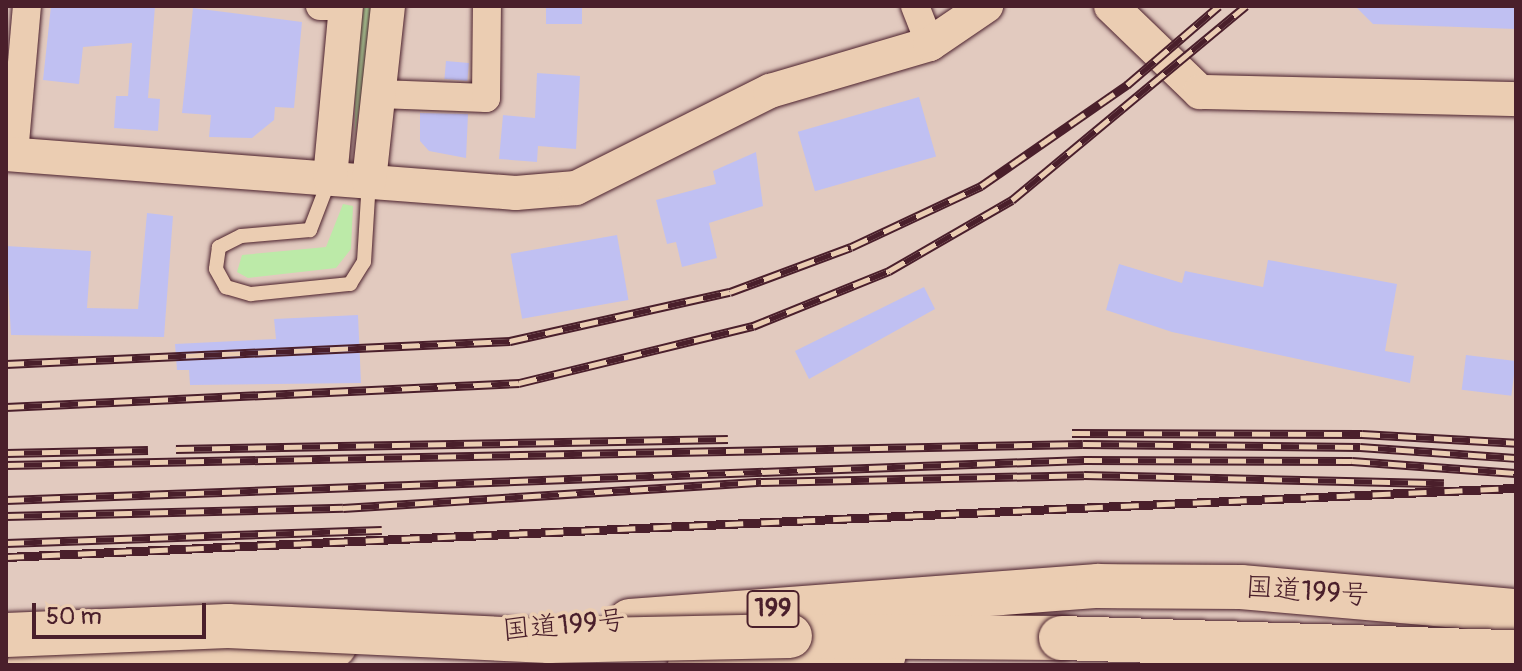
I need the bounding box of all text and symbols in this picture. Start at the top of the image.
street label: 国道199号 [1244,571,1370,613]
scale bar [36,587,210,637]
road number: 199 [745,587,801,631]
text: 50 m [46,602,102,631]
street label: 国道199号 [501,604,627,648]

